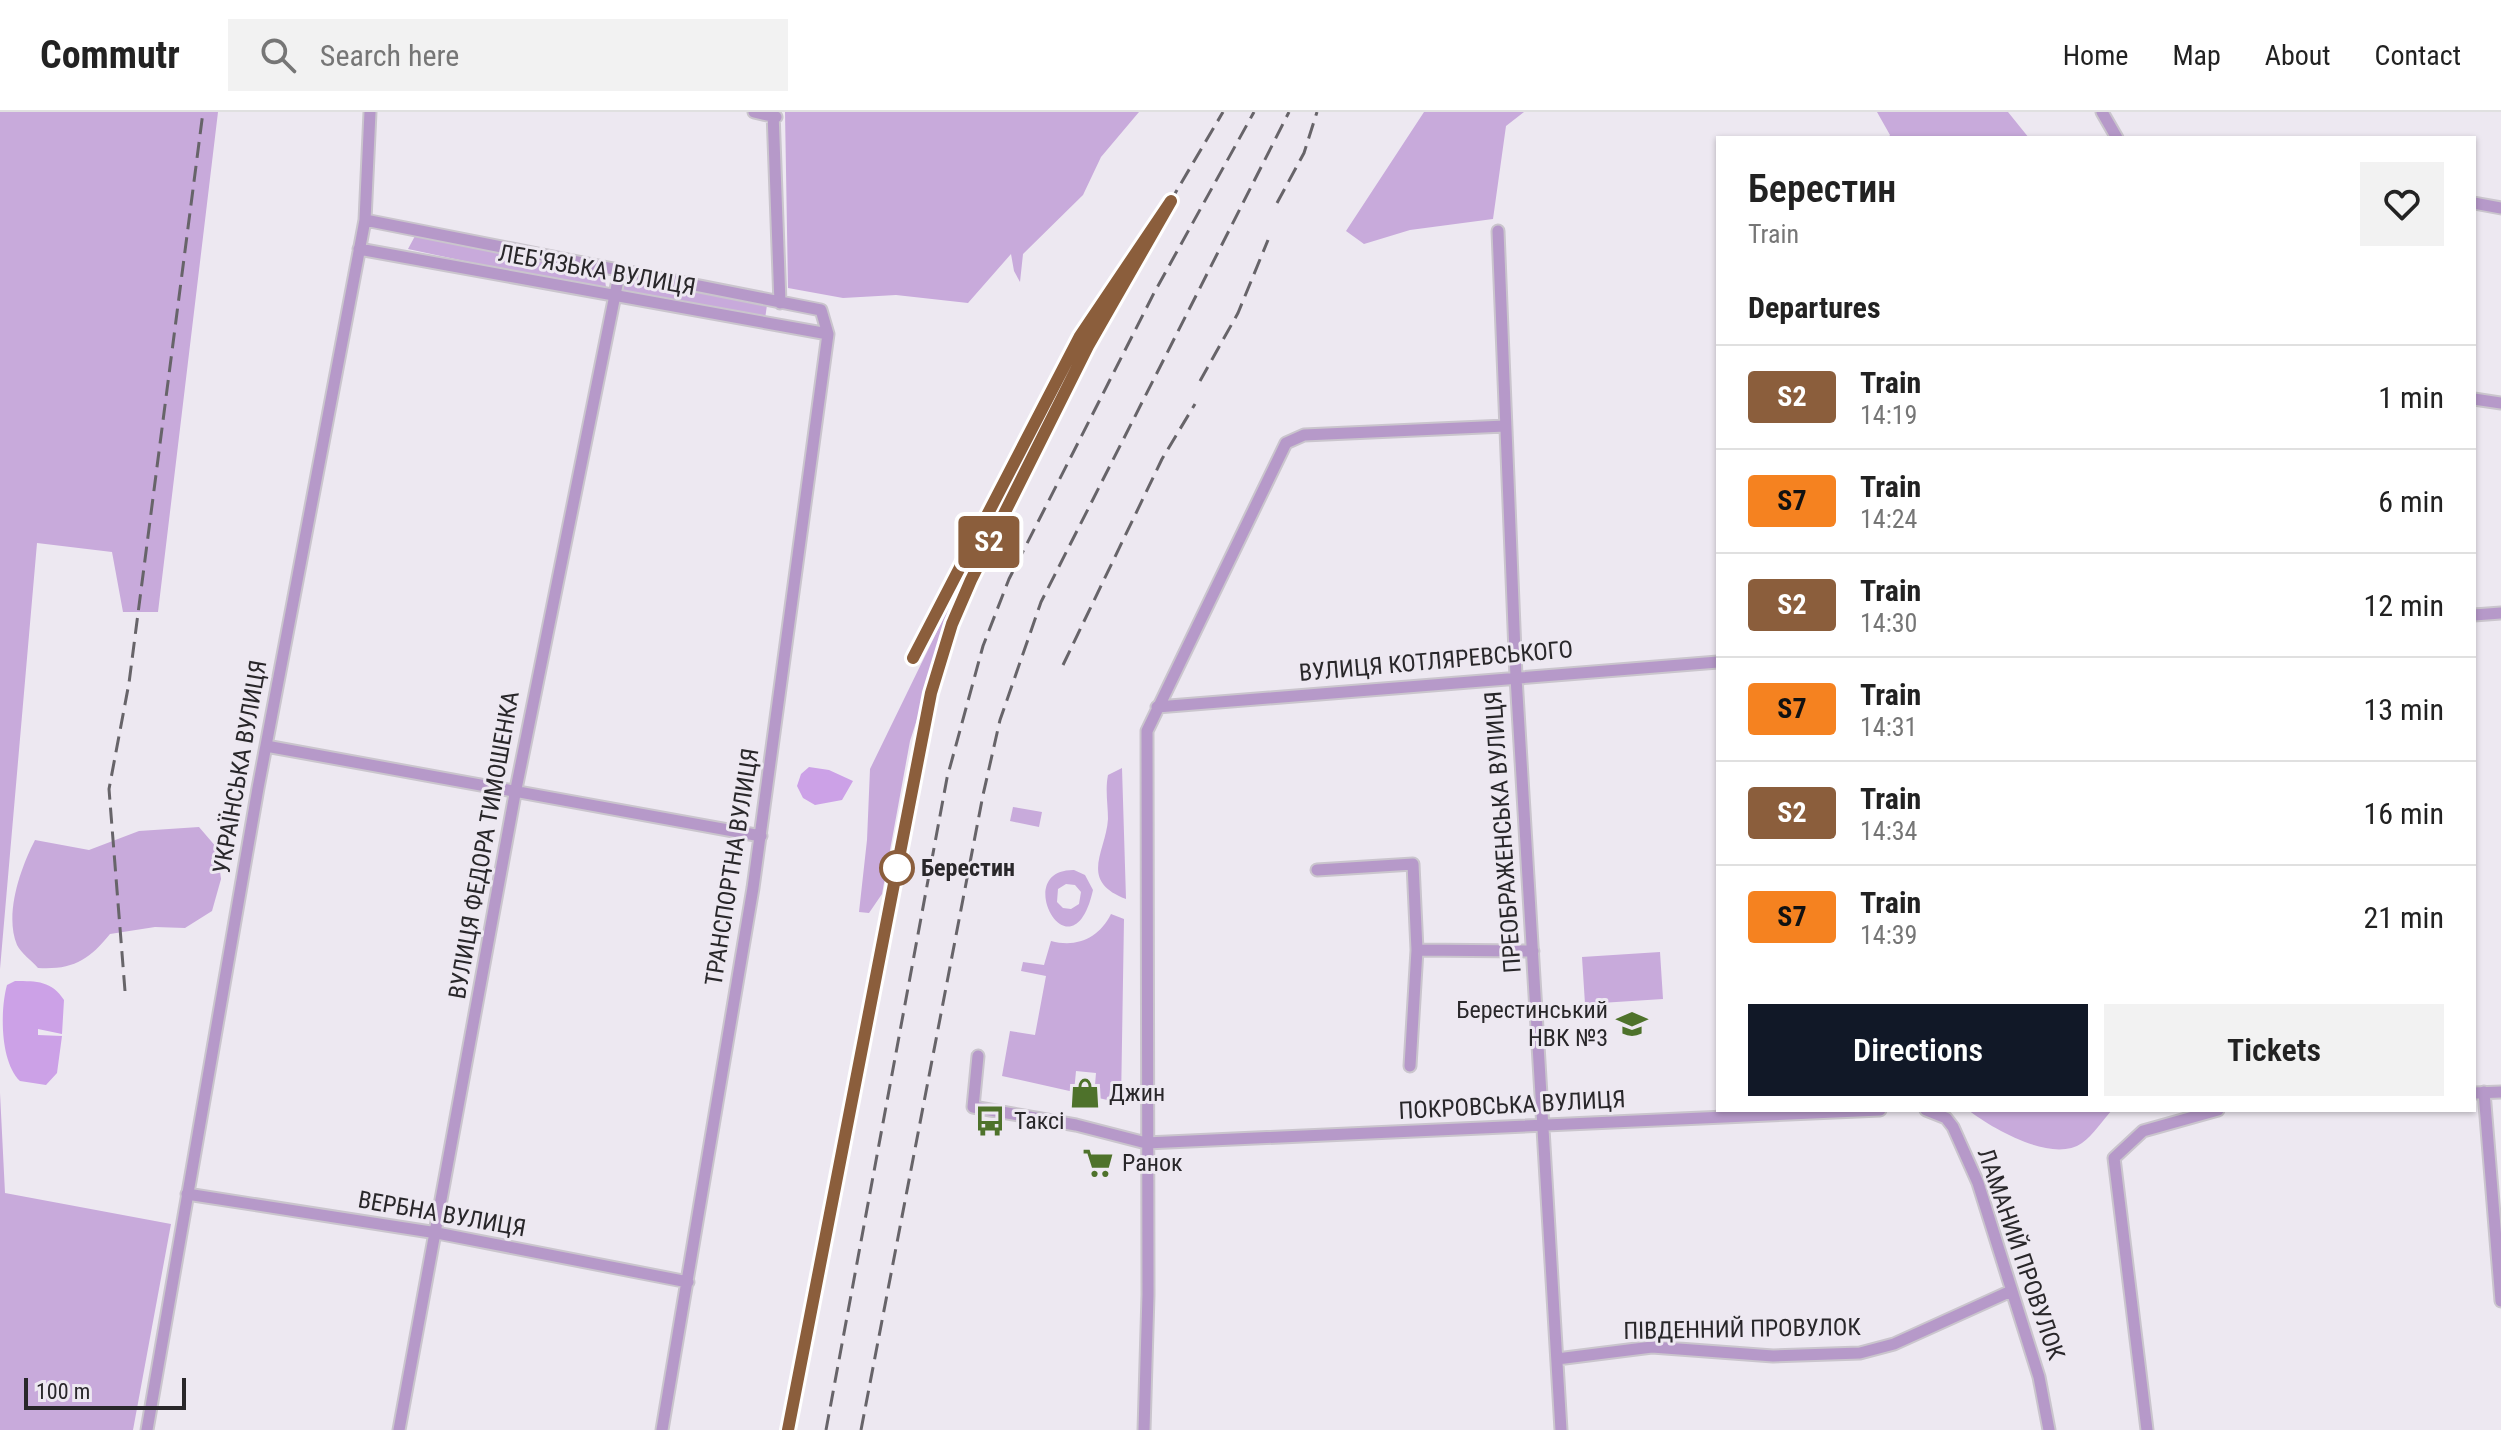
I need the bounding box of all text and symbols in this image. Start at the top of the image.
search box [228,19,788,91]
text: Commutr [40,33,180,77]
icon: search [256,33,300,77]
text: Search here [320,38,459,73]
text: Home [2063,39,2128,72]
text: Map [2172,39,2221,72]
text: About [2265,39,2331,72]
text: Contact [2375,39,2461,72]
button: heart [2360,162,2444,246]
text: Берестин [1748,167,1896,211]
text: Train [1748,219,1799,249]
street label: ЛЕБ'ЯЗЬКА ВУЛИЦЯ [496,239,698,301]
text: Departures [1748,290,1881,325]
text: Train [1860,365,1921,400]
text: S2 [1777,380,1807,413]
text: 1 min [2378,380,2444,415]
text: 14:19 [1860,400,1917,430]
text: Train [1860,469,1921,504]
text: S7 [1777,484,1807,517]
text: 6 min [2378,484,2444,519]
text: 14:24 [1860,504,1917,534]
line badge: S2 [953,516,1025,568]
text: S2 [974,525,1004,558]
text: Train [1860,573,1921,608]
text: S2 [1777,588,1807,621]
text: 12 min [2363,588,2444,623]
text: 14:30 [1860,608,1917,638]
street label: ВУЛИЦЯ КОТЛЯРЕВСЬКОГО [1298,635,1574,687]
street label: УКРАЇНСЬКА ВУЛИЦЯ [207,658,273,876]
text: Train [1860,677,1921,712]
street label: ВУЛИЦЯ ФЕДОРА ТИМОШЕНКА [443,689,525,1001]
street label: ПРЕОБРАЖЕНСЬКА ВУЛИЦЯ [1479,690,1527,974]
text: S7 [1777,692,1807,725]
text: 13 min [2363,692,2444,727]
text: 14:31 [1860,712,1917,742]
street label: ТРАНСПОРТНА ВУЛИЦЯ [699,746,765,988]
text: Train [1860,781,1921,816]
text: S2 [1777,796,1807,829]
text: 16 min [2363,796,2444,831]
text: 14:34 [1860,816,1917,846]
marker: Берестин [880,851,914,885]
place label: Берестин [921,854,1015,882]
text: Train [1860,885,1921,920]
text: S7 [1777,900,1807,933]
text: 21 min [2363,900,2444,935]
text: 14:39 [1860,920,1917,950]
place label: Берестинський НВК №3 [1456,996,1608,1052]
button: Directions [1748,1004,2088,1096]
button: Tickets [2104,1004,2444,1096]
school or university icon: Берестинський НВК №3 [1615,1007,1649,1041]
shop icon: Джин [1068,1076,1102,1110]
place label: Джин [1109,1079,1165,1107]
street label: ПОКРОВСЬКА ВУЛИЦЯ [1398,1085,1626,1125]
bus stop icon: Таксі [973,1104,1007,1138]
place label: Таксі [1014,1107,1065,1135]
street label: ЛАМАНИЙ ПРОВУЛОК [1972,1145,2071,1364]
supermarket icon: Ранок [1081,1146,1115,1180]
place label: Ранок [1122,1149,1183,1177]
street label: ВЕРБНА ВУЛИЦЯ [356,1185,528,1243]
street label: ПІВДЕННИЙ ПРОВУЛОК [1623,1313,1862,1345]
scale bar [24,1374,186,1410]
text: 100 m [36,1379,90,1404]

